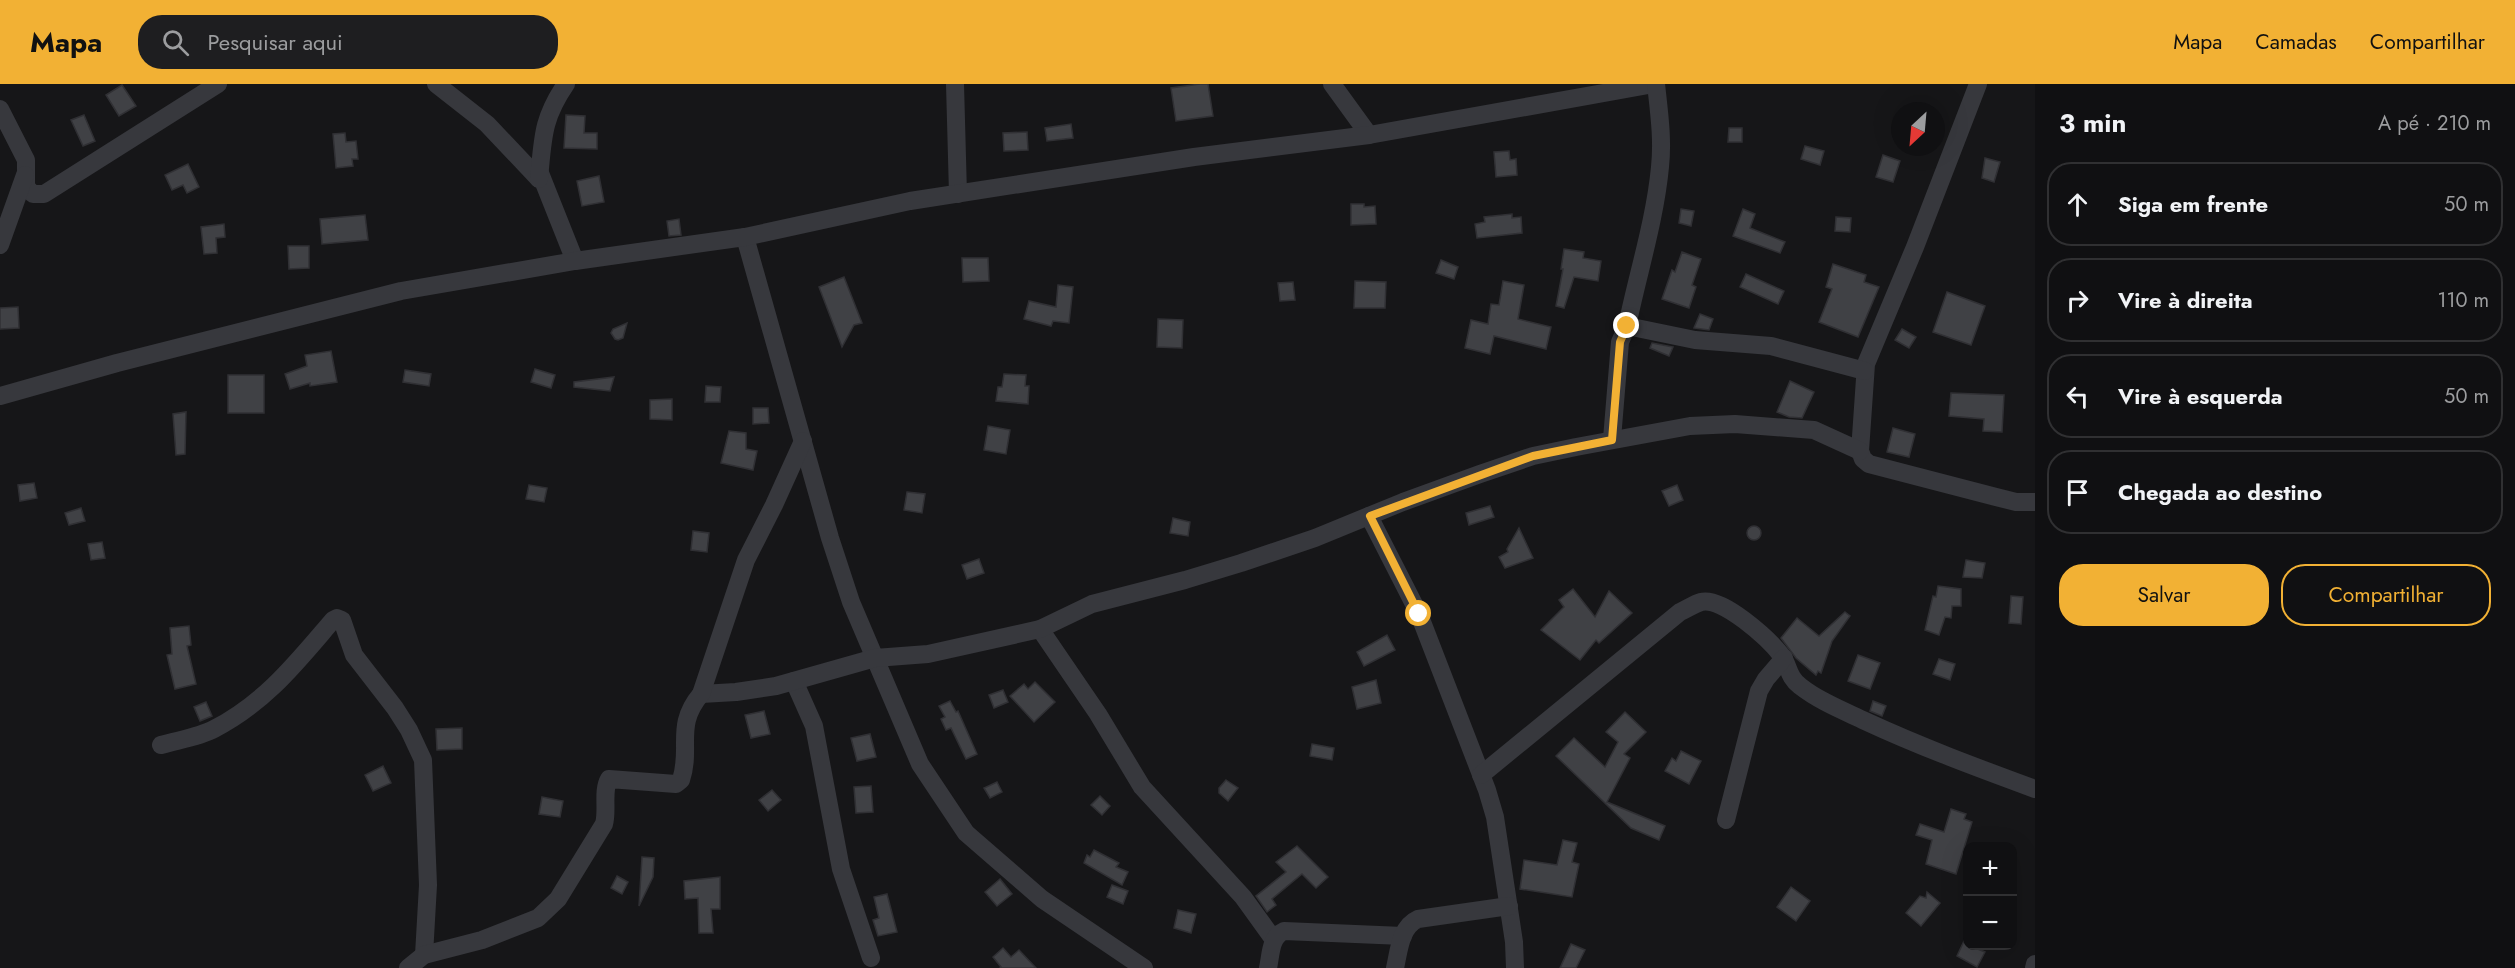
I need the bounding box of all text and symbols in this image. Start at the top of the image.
search box [138,15,558,69]
text: Mapa [30,22,102,63]
icon: search [159,26,192,59]
text: Pesquisar aqui [207,26,343,58]
text: Mapa [2173,27,2222,57]
text: Camadas [2255,27,2337,57]
text: Compartilhar [2370,27,2485,57]
north arrow [1891,102,1945,156]
text: 3 min [2059,104,2126,142]
text: A pé · 210 m [2378,109,2491,138]
icon: ahead [2061,188,2094,221]
text: Siga em frente [2118,188,2268,220]
text: 50 m [2444,190,2489,219]
icon: right [2061,284,2094,317]
text: Vire à direita [2118,284,2253,316]
text: 110 m [2437,286,2489,315]
route end [1613,312,1639,338]
icon: left [2061,380,2094,413]
text: Vire à esquerda [2118,380,2283,412]
text: 50 m [2444,382,2489,411]
icon: arrive [2061,476,2094,509]
text: Chegada ao destino [2118,476,2322,508]
button: Salvar [2059,564,2269,626]
button: Compartilhar [2281,564,2491,626]
route start [1405,600,1431,626]
map controls [1963,842,2017,950]
button: + [1963,842,2017,896]
button: − [1963,896,2017,950]

